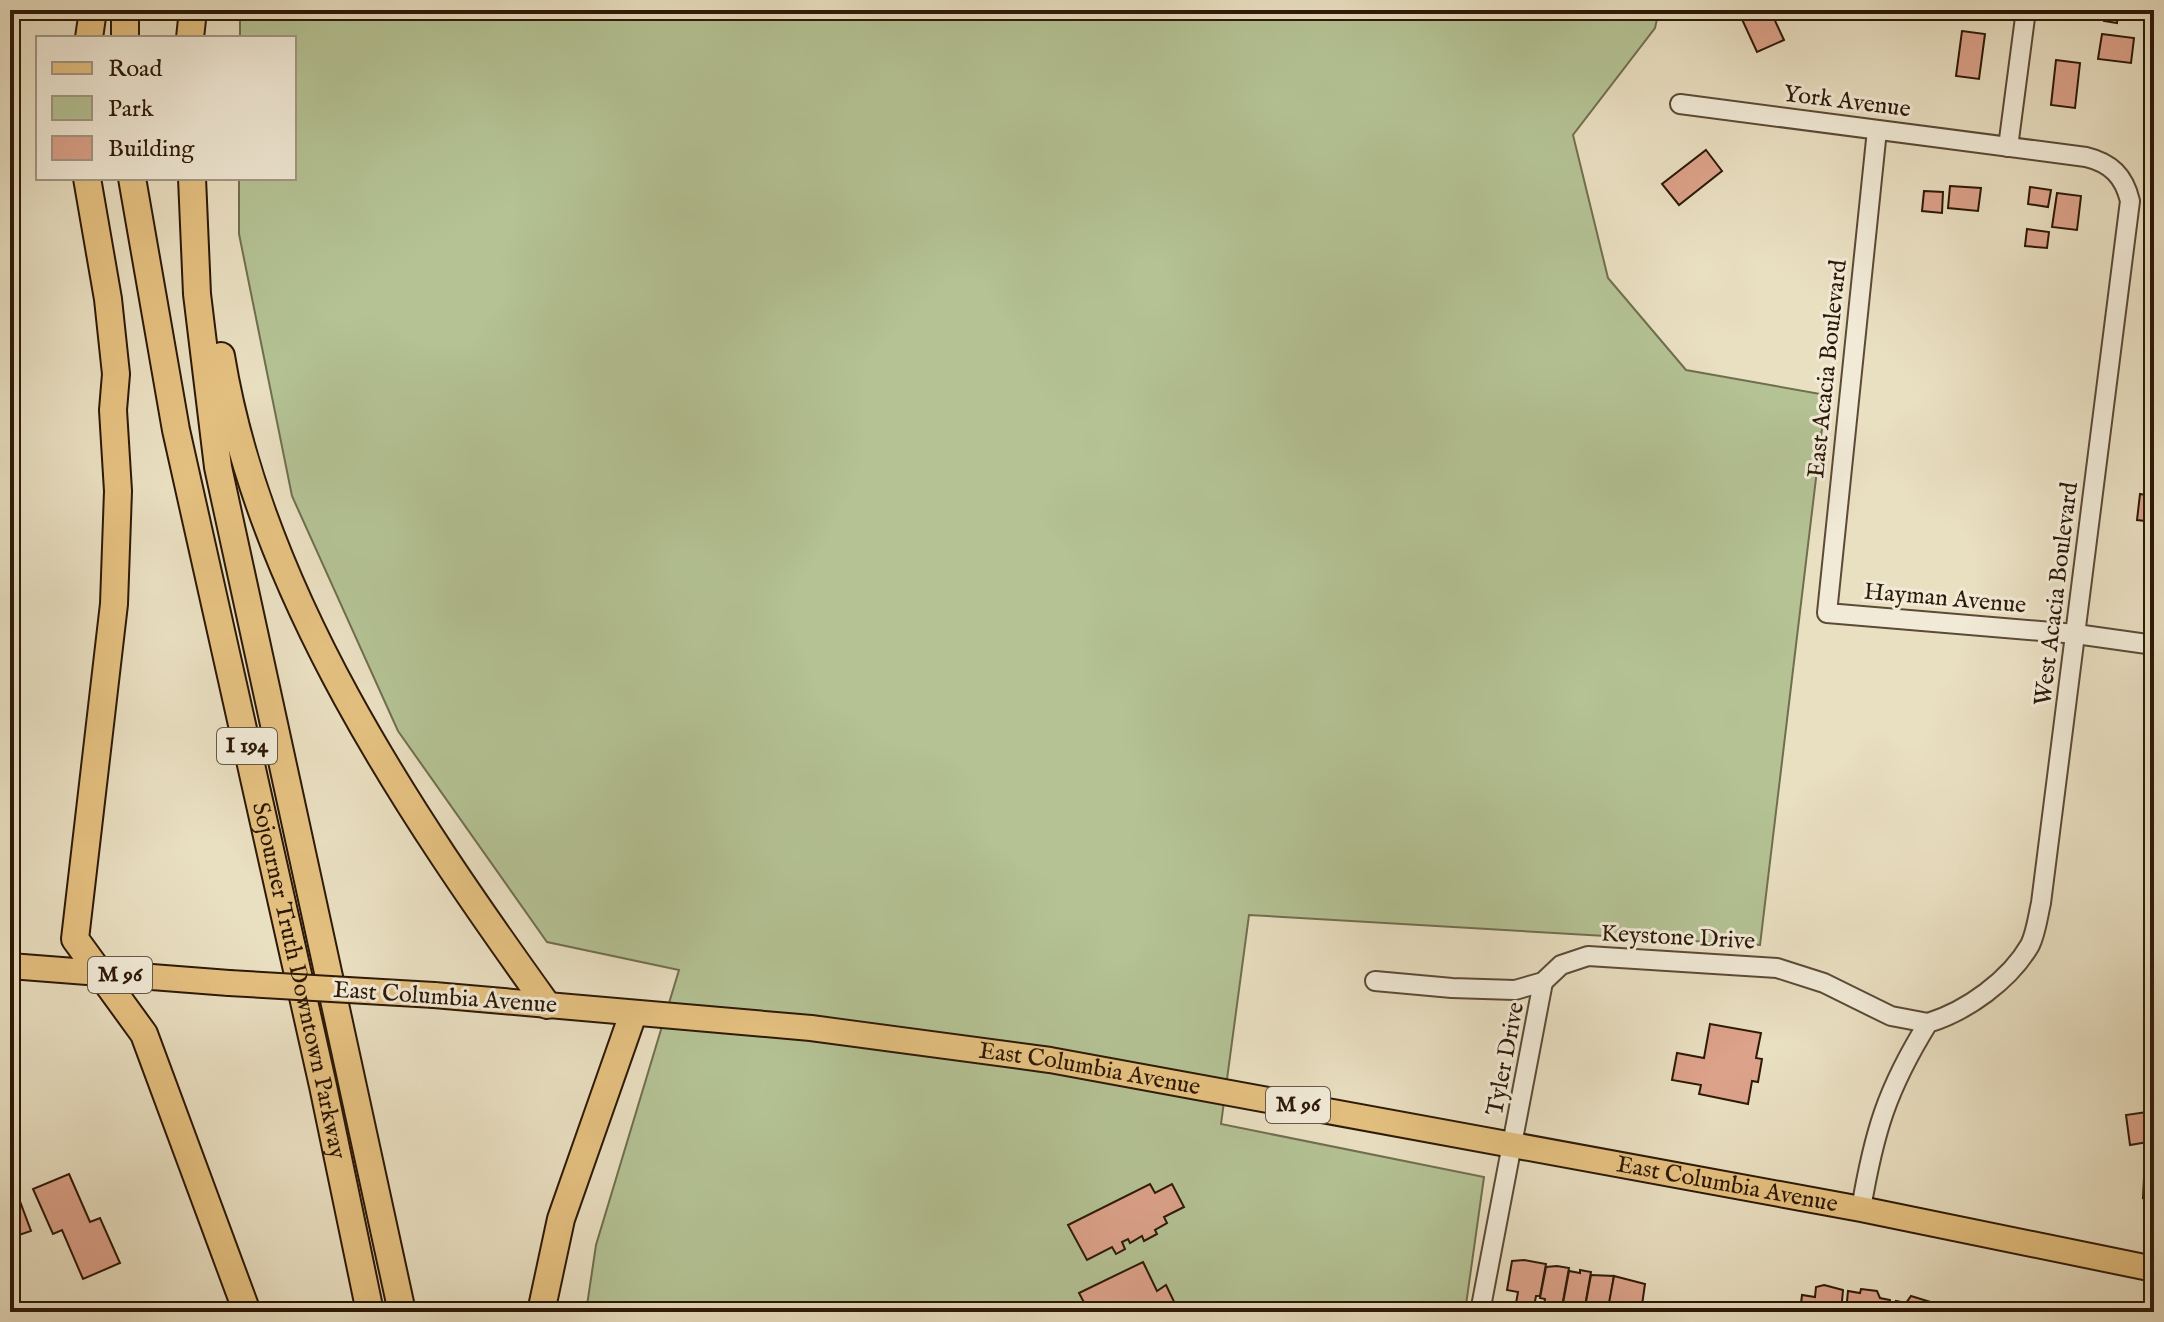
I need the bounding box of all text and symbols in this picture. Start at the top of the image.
legend [36,36,296,180]
text: Road [108,54,162,85]
street label: York Avenue [1782,79,1912,125]
text: Park [108,94,154,125]
text: Building [108,134,195,165]
street label: East Acacia Boulevard [1801,258,1855,480]
street label: West Acacia Boulevard [2028,480,2086,708]
street label: Hayman Avenue [1863,576,2027,622]
road number: I 194 [217,728,277,764]
street label: Sojourner Truth Downtown Parkway [244,799,353,1162]
street label: Keystone Drive [1600,918,1756,958]
road number: M 96 [88,957,152,993]
street label: East Columbia Avenue [332,975,558,1021]
street label: Tyler Drive [1480,999,1532,1119]
street label: East Columbia Avenue [977,1035,1203,1103]
road number: M 96 [1266,1087,1330,1123]
street label: East Columbia Avenue [1614,1149,1840,1220]

